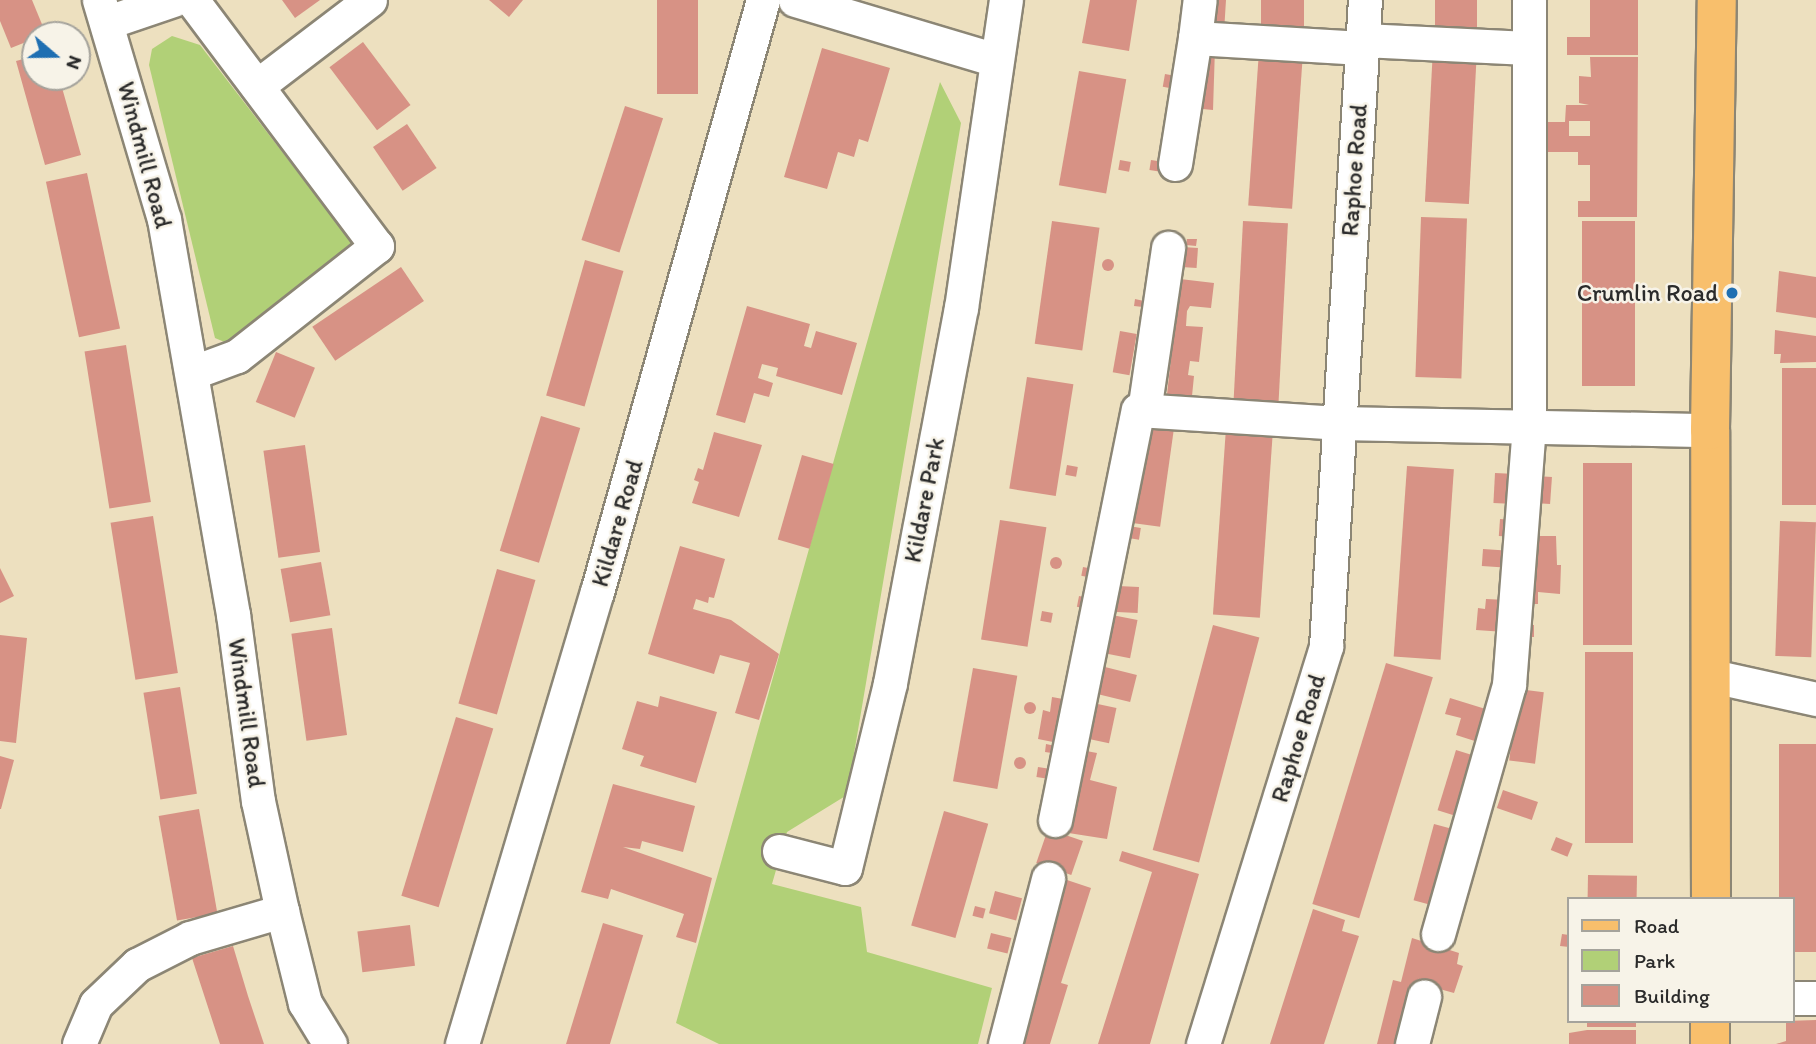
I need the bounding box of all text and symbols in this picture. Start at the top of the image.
north arrow [21,21,91,91]
text: N [61,53,87,73]
street label: Windmill Road [112,79,178,231]
street label: Raphoe Road [1335,103,1373,237]
place label: Crumlin Road [1577,279,1718,307]
marker: Crumlin Road [1724,285,1740,301]
street label: Kildare Park [898,435,950,565]
street label: Kildare Road [585,456,649,590]
street label: Windmill Road [222,637,272,789]
street label: Raphoe Road [1265,670,1331,806]
legend [1568,897,1795,1023]
text: Road [1634,913,1679,938]
text: Park [1634,948,1675,973]
text: Building [1634,983,1710,1008]

